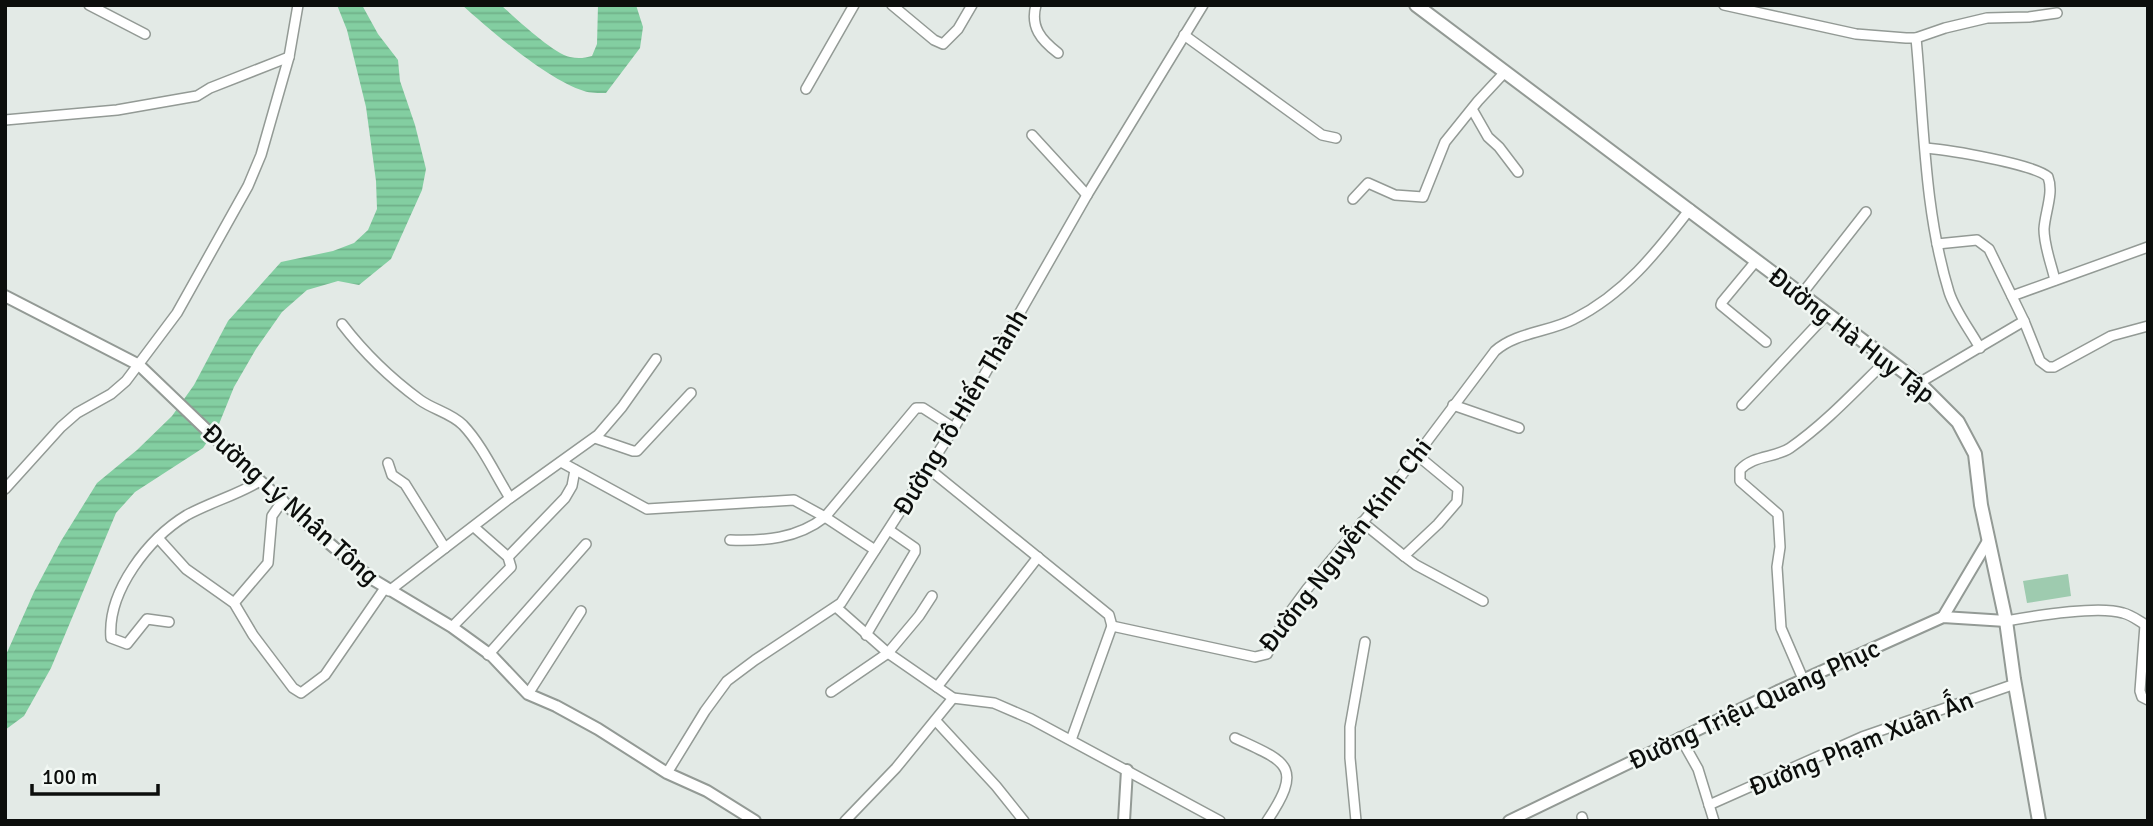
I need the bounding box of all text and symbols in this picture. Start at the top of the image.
street label: Đường Hà Huy Tập [1762,261,1941,411]
street label: Đường Tô Hiến Thành [887,303,1035,522]
street label: Đường Lý Nhân Tông [195,417,385,592]
street label: Đường Nguyễn Kinh Chi [1252,432,1439,659]
street label: Đường Triệu Quang Phục [1624,633,1885,777]
street label: Đường Phạm Xuân Ấn [1743,681,1978,804]
scale bar [32,752,158,796]
text: 100 m [42,764,97,790]

